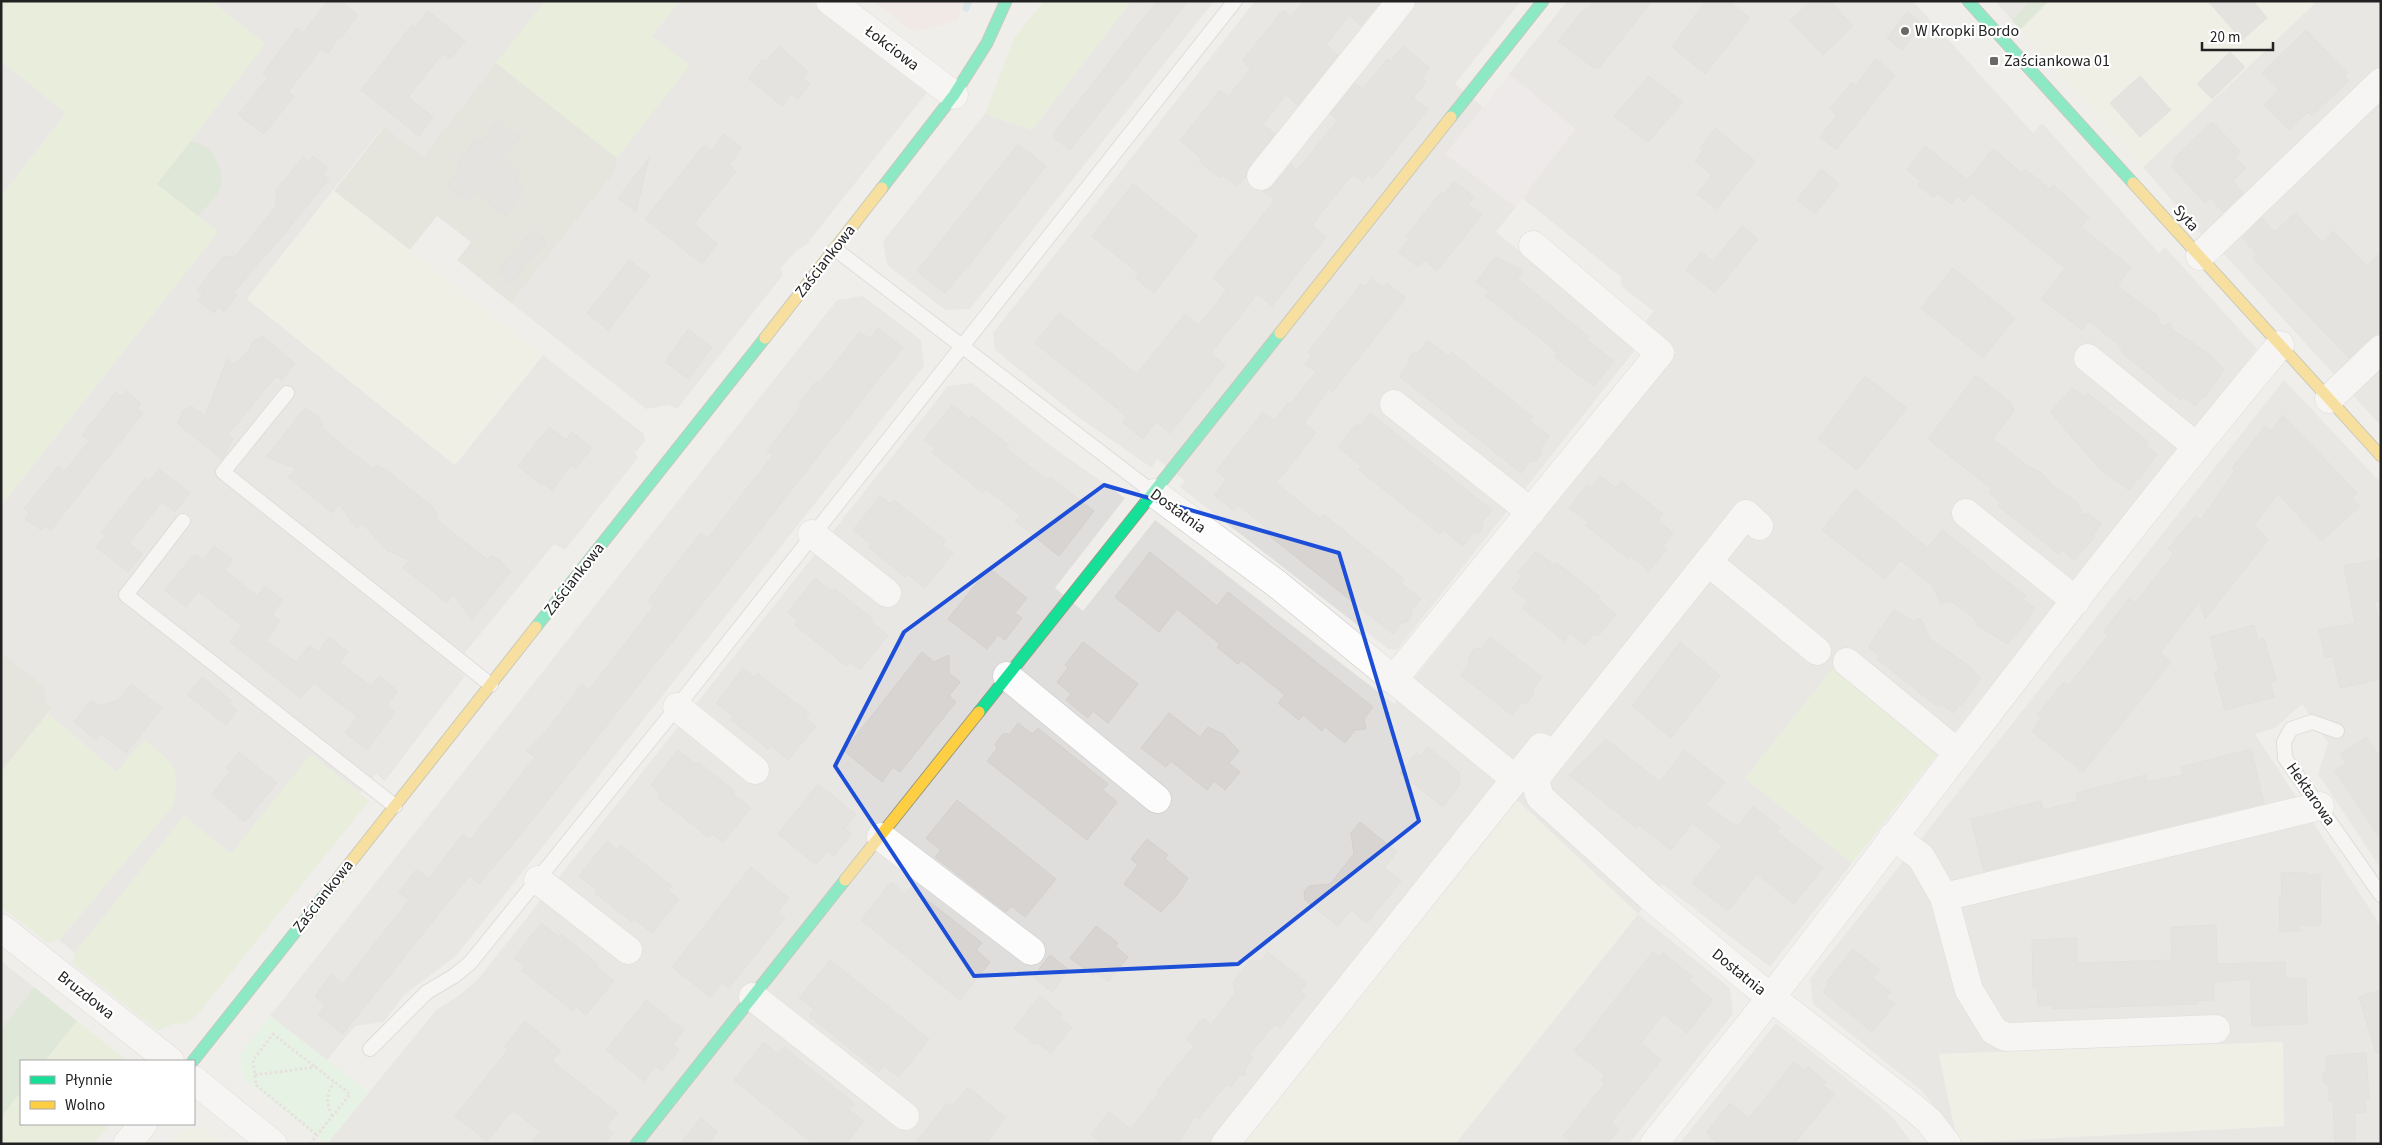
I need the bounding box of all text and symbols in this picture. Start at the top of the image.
street label: Łokciowa [859,20,924,76]
place label: W Kropki Bordo [1915,20,2019,42]
scale bar [2202,20,2273,52]
marker: W Kropki Bordo [1899,25,1911,37]
text: 20 m [2210,27,2240,48]
place label: Zaściankowa 01 [2004,50,2110,72]
marker: Zaściankowa 01 [1988,55,2000,67]
street label: Syta [2168,200,2204,236]
street label: Zaściankowa [790,220,860,302]
street label: Dostatnia [1146,483,1210,539]
street label: Zaściankowa [539,538,609,620]
street label: Hektarowa [2281,758,2341,830]
street label: Zaściankowa [288,855,358,937]
street label: Dostatnia [1707,943,1771,1001]
street label: Bruzdowa [53,966,119,1024]
legend [20,1060,195,1125]
text: Płynnie [65,1070,113,1091]
text: Wolno [65,1095,105,1116]

